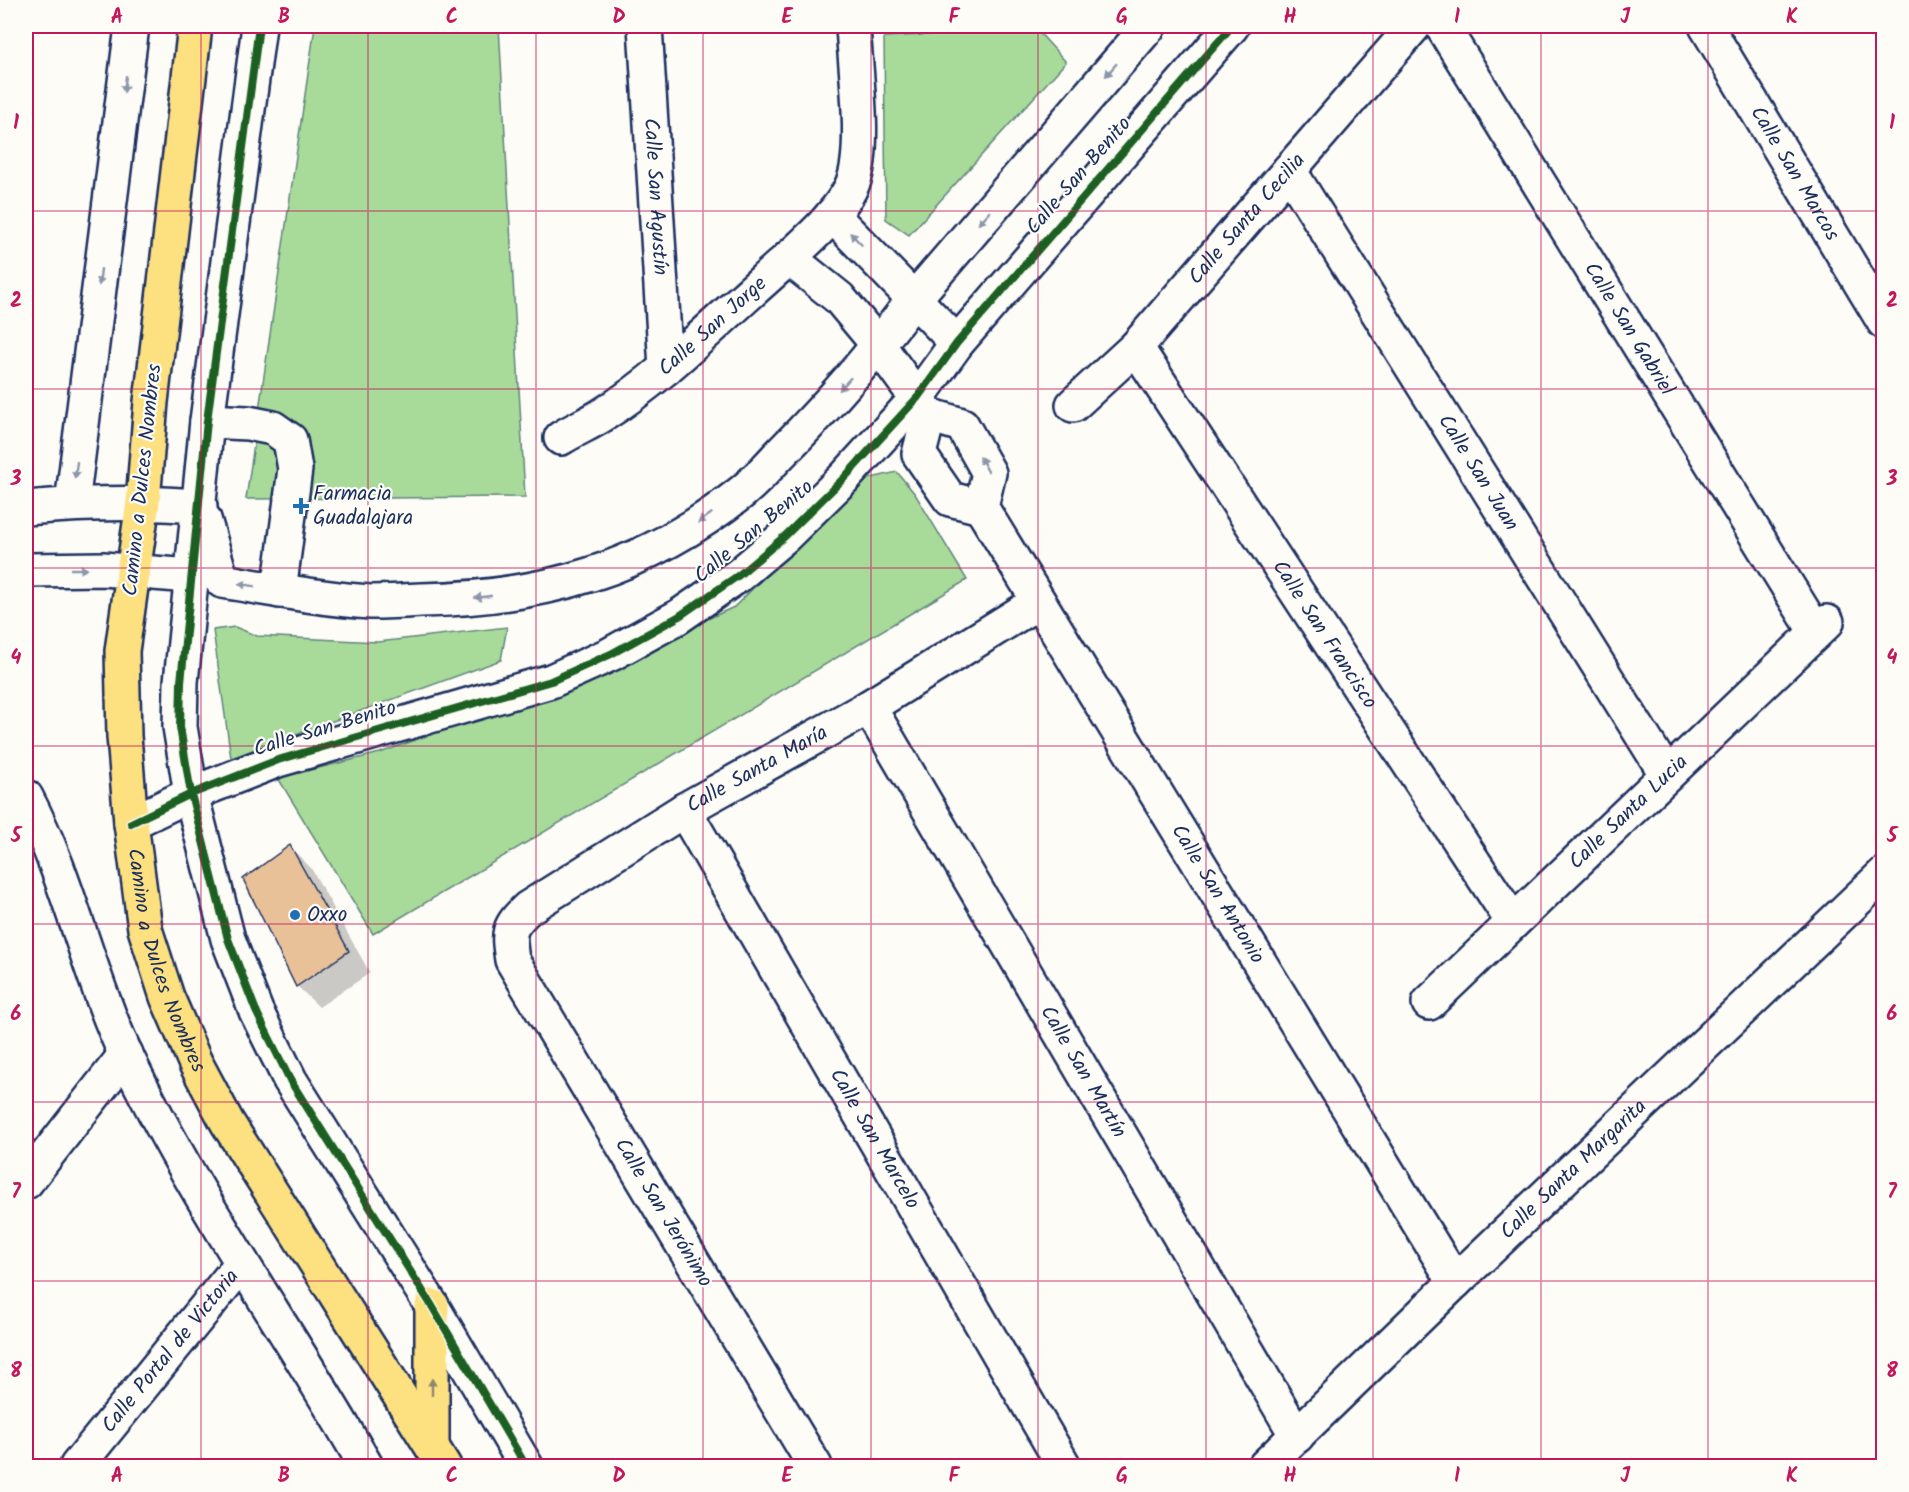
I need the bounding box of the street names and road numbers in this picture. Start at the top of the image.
street label: Calle San Marcos [1741,100,1848,247]
street label: Calle San Benito [1018,109,1140,243]
street label: Calle San Agustín [634,117,677,276]
street label: Calle Santa Cecilia [1180,146,1314,292]
street label: Calle San Gabriel [1575,256,1683,402]
street label: Calle San Jorge [651,268,775,384]
street label: Camino a Dulces Nombres [114,362,172,598]
street label: Calle San Juan [1429,408,1527,538]
street label: Calle San Benito [687,472,821,592]
street label: Calle San Francisco [1264,554,1386,716]
street label: Calle San Benito [249,692,401,766]
street label: Calle Santa María [680,717,834,822]
street label: Calle Santa Lucia [1561,747,1696,878]
street label: Calle San Antonio [1162,818,1273,970]
street label: Camino a Dulces Nombres [118,846,214,1079]
street label: Calle San Martín [1031,999,1135,1144]
street label: Calle San Marcelo [821,1062,928,1216]
street label: Calle Santa Margarita [1492,1091,1655,1248]
street label: Calle San Jerónimo [605,1132,721,1294]
street label: Calle Portal de Victoria [93,1262,247,1441]

